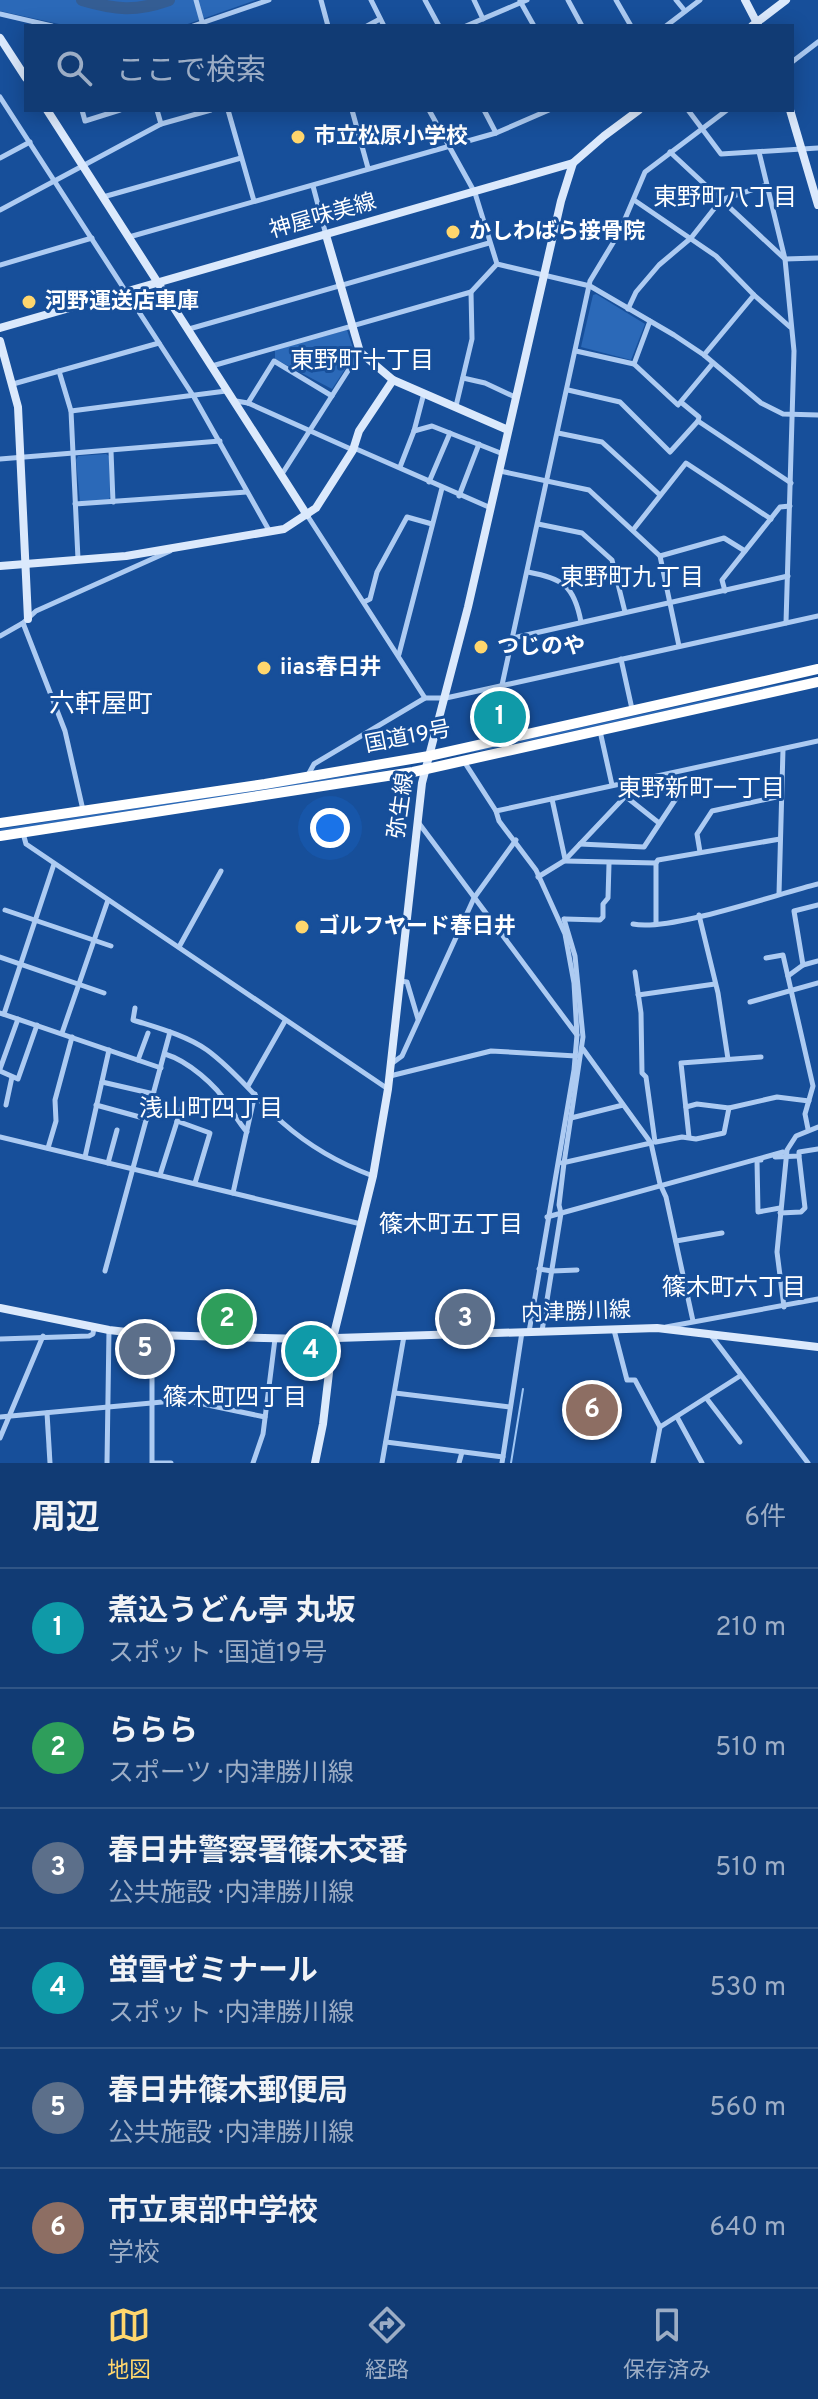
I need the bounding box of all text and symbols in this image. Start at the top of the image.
search box [24,24,794,112]
icon: search [52,46,96,90]
text: ここで検索 [116,54,266,91]
place label: 市立松原小学校 [314,124,468,151]
marker: 市立松原小学校 [289,128,307,146]
district label: 東野町八丁目 [653,184,797,214]
street label: 神屋味美線 [266,189,380,245]
place label: かしわばら接骨院 [469,219,645,246]
marker: かしわばら接骨院 [444,223,462,241]
place label: 河野運送店車庫 [45,289,199,316]
marker: 河野運送店車庫 [20,293,38,311]
district label: 東野町十丁目 [290,347,434,377]
district label: 東野町九丁目 [560,564,704,594]
place label: つじのや [497,634,585,661]
marker: つじのや [472,638,490,656]
place label: iias春日井 [280,655,382,682]
marker: iias春日井 [255,659,273,677]
pin: 1 [474,687,526,747]
district label: 六軒屋町 [49,689,153,722]
street label: 国道19号 [363,716,453,760]
street label: 弥生線 [384,771,420,841]
district label: 東野新町一丁目 [617,775,785,805]
your location [310,808,350,848]
place label: ゴルフヤード春日井 [318,913,516,941]
marker: ゴルフヤード春日井 [293,918,311,936]
district label: 浅山町四丁目 [139,1095,283,1125]
district label: 篠木町五丁目 [379,1211,523,1241]
district label: 篠木町六丁目 [662,1274,806,1304]
pin: 2 [201,1289,253,1349]
pin: 3 [439,1289,491,1349]
street label: 内津勝川線 [521,1298,631,1328]
pin: 5 [119,1319,171,1379]
pin: 4 [285,1321,337,1381]
pin: 6 [566,1380,618,1440]
district label: 篠木町四丁目 [163,1384,307,1414]
text: 周辺 [32,1498,100,1541]
text: 6件 [744,1502,786,1535]
text: 煮込うどん亭 丸坂 [108,1594,356,1631]
text: 1 [53,1612,63,1645]
text: 210 m [716,1612,786,1645]
text: スポット · 国道19号 [108,1638,327,1671]
text: ららら [108,1714,198,1751]
text: 2 [50,1732,66,1765]
text: 510 m [715,1732,786,1765]
text: スポーツ · 内津勝川線 [108,1758,354,1791]
text: 春日井警察署篠木交番 [108,1834,408,1871]
text: 3 [50,1852,66,1885]
text: 510 m [715,1852,786,1885]
text: 公共施設 · 内津勝川線 [108,1878,354,1911]
text: 蛍雪ゼミナール [108,1954,318,1991]
text: 4 [50,1972,66,2005]
text: 530 m [710,1972,786,2005]
text: スポット · 内津勝川線 [108,1998,354,2031]
text: 春日井篠木郵便局 [108,2074,348,2111]
text: 5 [50,2092,66,2125]
text: 560 m [710,2092,786,2125]
text: 公共施設 · 内津勝川線 [108,2118,354,2151]
text: 市立東部中学校 [108,2194,318,2231]
text: 6 [50,2212,66,2245]
text: 640 m [710,2212,786,2245]
text: 学校 [108,2238,160,2271]
tab: 地図 [107,2303,151,2385]
tab: 経路 [365,2303,409,2385]
tab: 保存済み [623,2303,711,2385]

